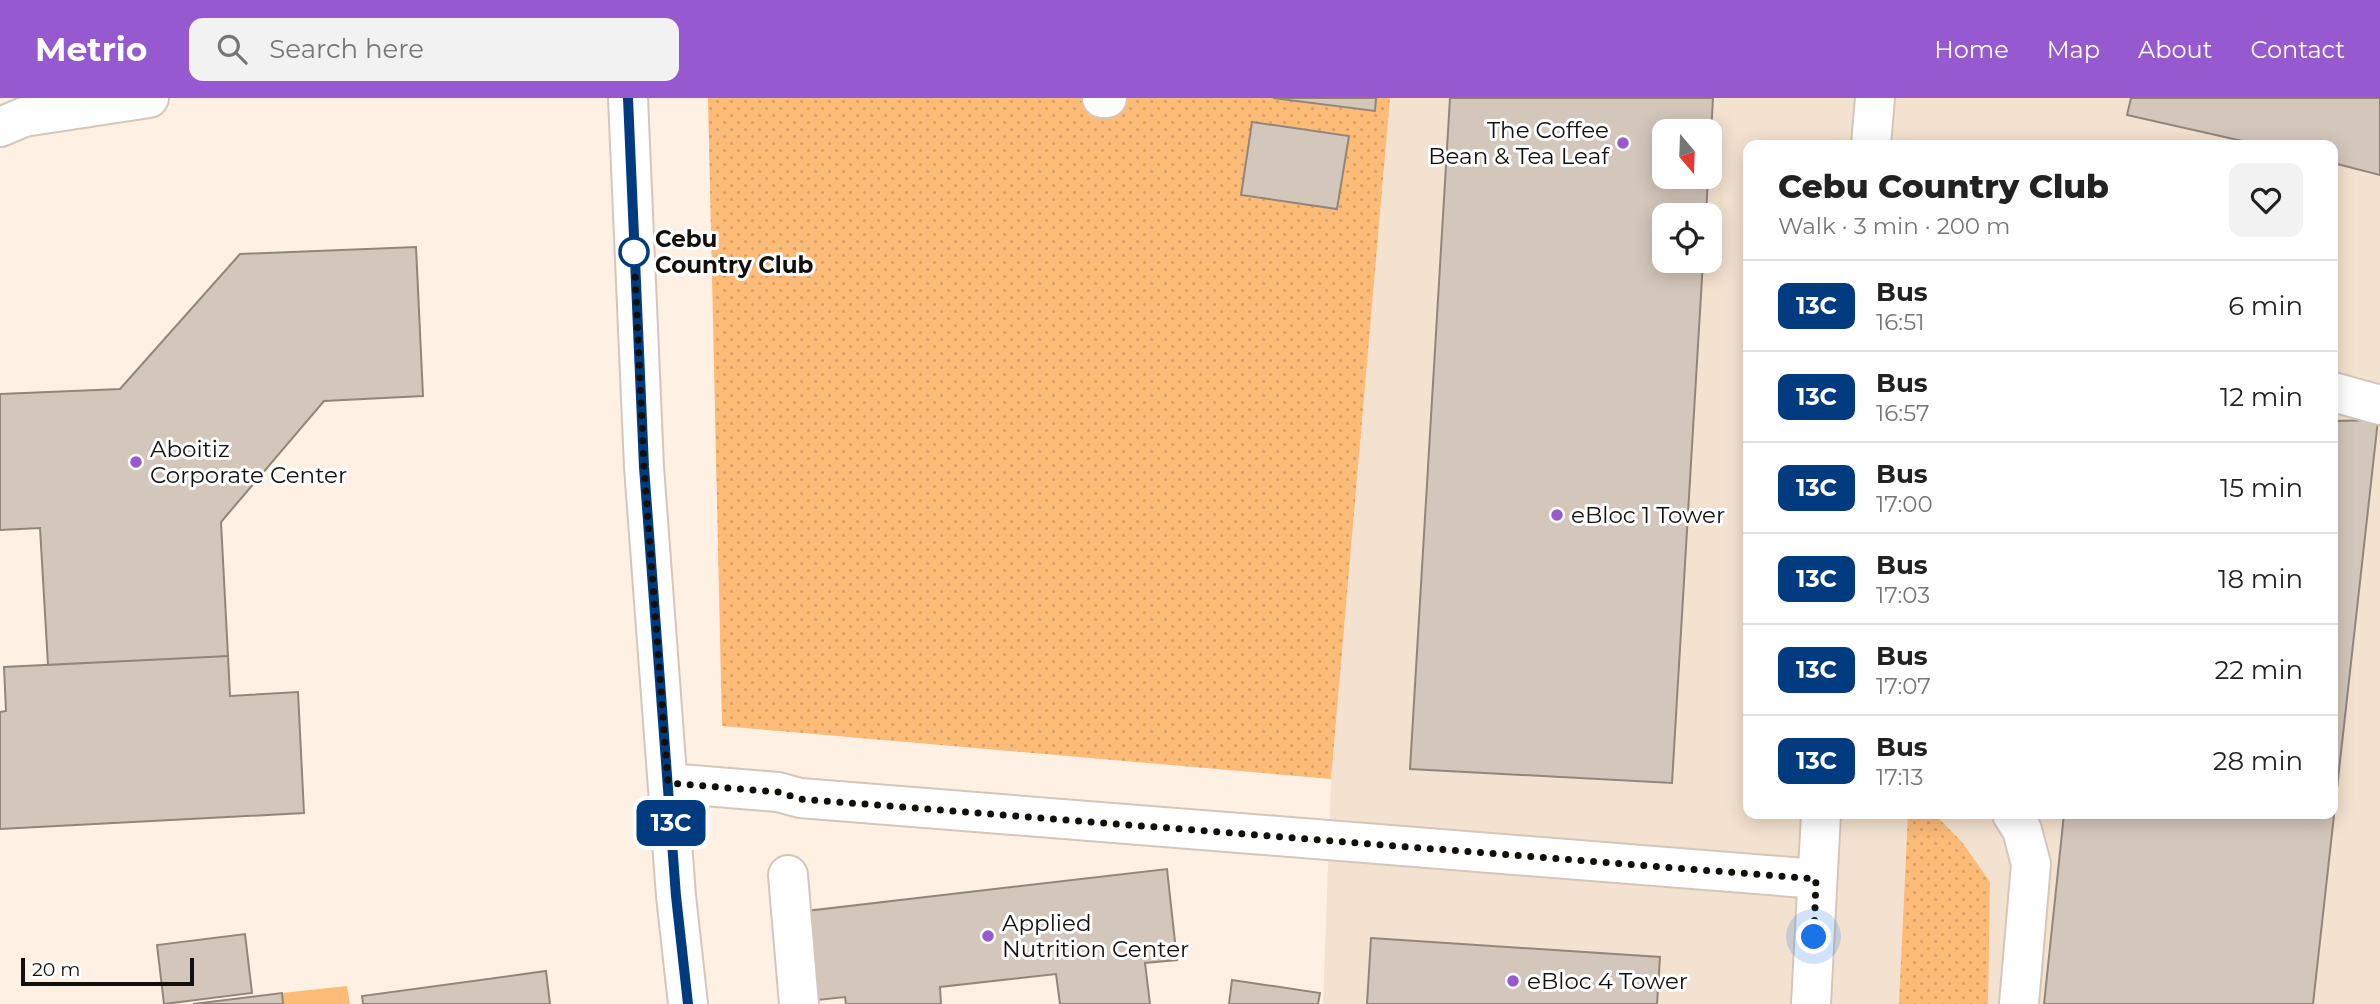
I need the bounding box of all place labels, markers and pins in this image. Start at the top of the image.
place label: The Coffee Bean & Tea Leaf [1428,116,1610,170]
marker: The Coffee Bean & Tea Leaf [1615,135,1631,151]
place label: Cebu Country Club [655,225,814,279]
marker: Cebu Country Club [619,237,649,267]
place label: Aboitiz Corporate Center [150,435,347,489]
marker: Aboitiz Corporate Center [128,454,144,470]
place label: eBloc 1 Tower [1571,501,1725,529]
marker: eBloc 1 Tower [1549,507,1565,523]
place label: Applied Nutrition Center [1002,909,1189,963]
marker: Applied Nutrition Center [980,928,996,944]
place label: eBloc 4 Tower [1527,967,1688,995]
marker: eBloc 4 Tower [1505,973,1521,989]

